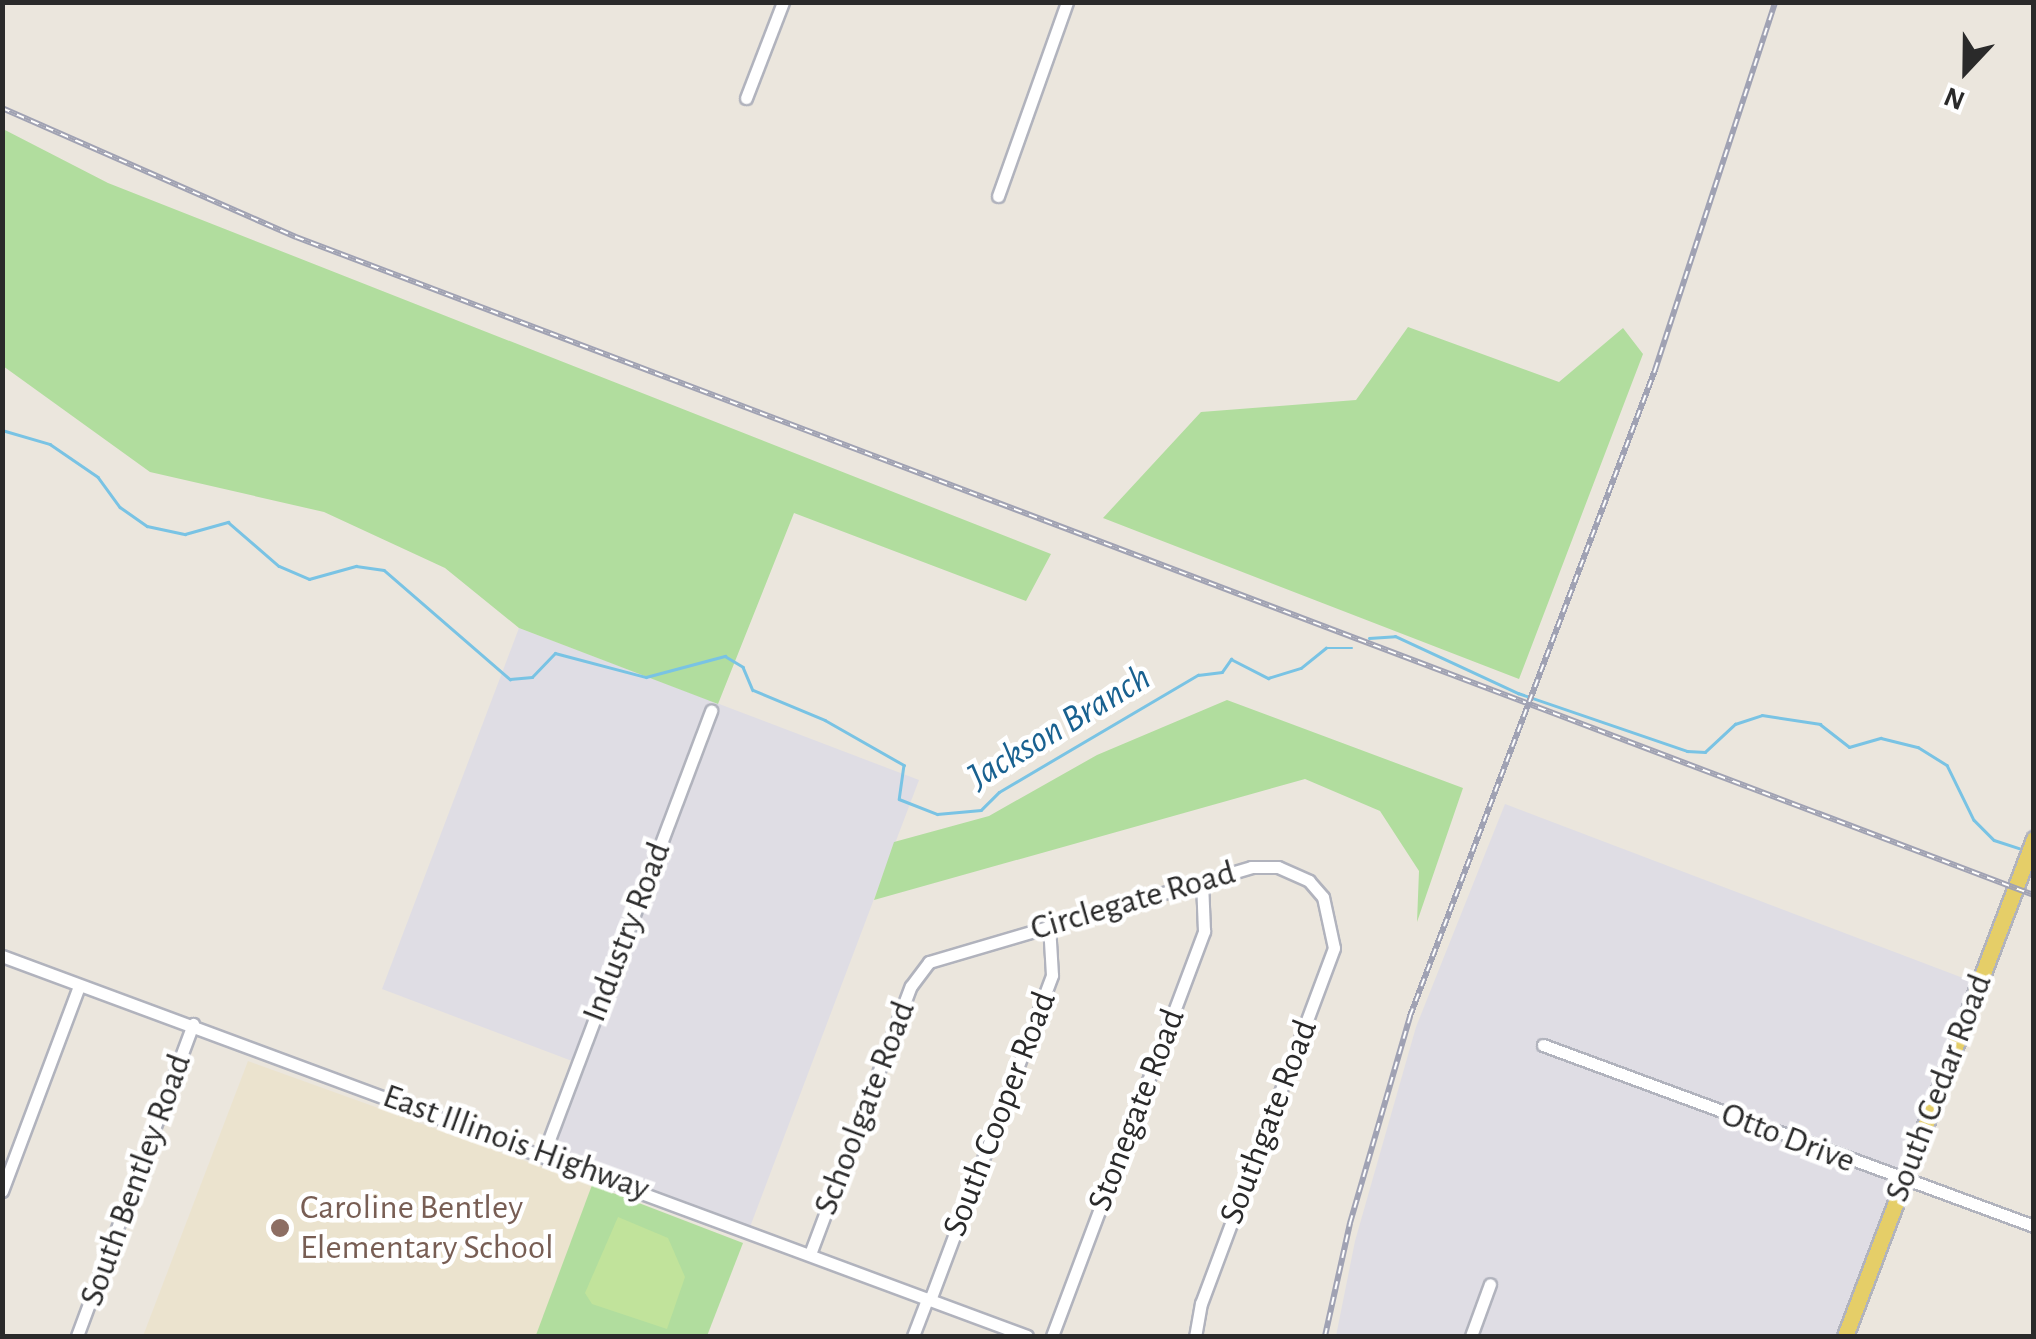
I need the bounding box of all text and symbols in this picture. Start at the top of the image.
north arrow [1916,20,2016,120]
text: N [1940,81,1969,114]
water label: Jackson Branch [960,656,1160,800]
street label: Industry Road [573,836,681,1028]
street label: Circlegate Road [1026,852,1240,950]
street label: South Cedar Road [1876,968,2002,1208]
street label: South Cooper Road [934,986,1066,1242]
street label: Schoolgate Road [805,995,925,1221]
street label: Stonegate Road [1079,1003,1195,1217]
street label: Southgate Road [1211,1014,1327,1230]
street label: South Bentley Road [71,1048,201,1312]
street label: East Illinois Highway [377,1075,655,1211]
street label: Otto Drive [1715,1093,1861,1183]
place label: Caroline Bentley Elementary School [300,1187,554,1269]
marker: Caroline Bentley Elementary School [269,1217,291,1239]

